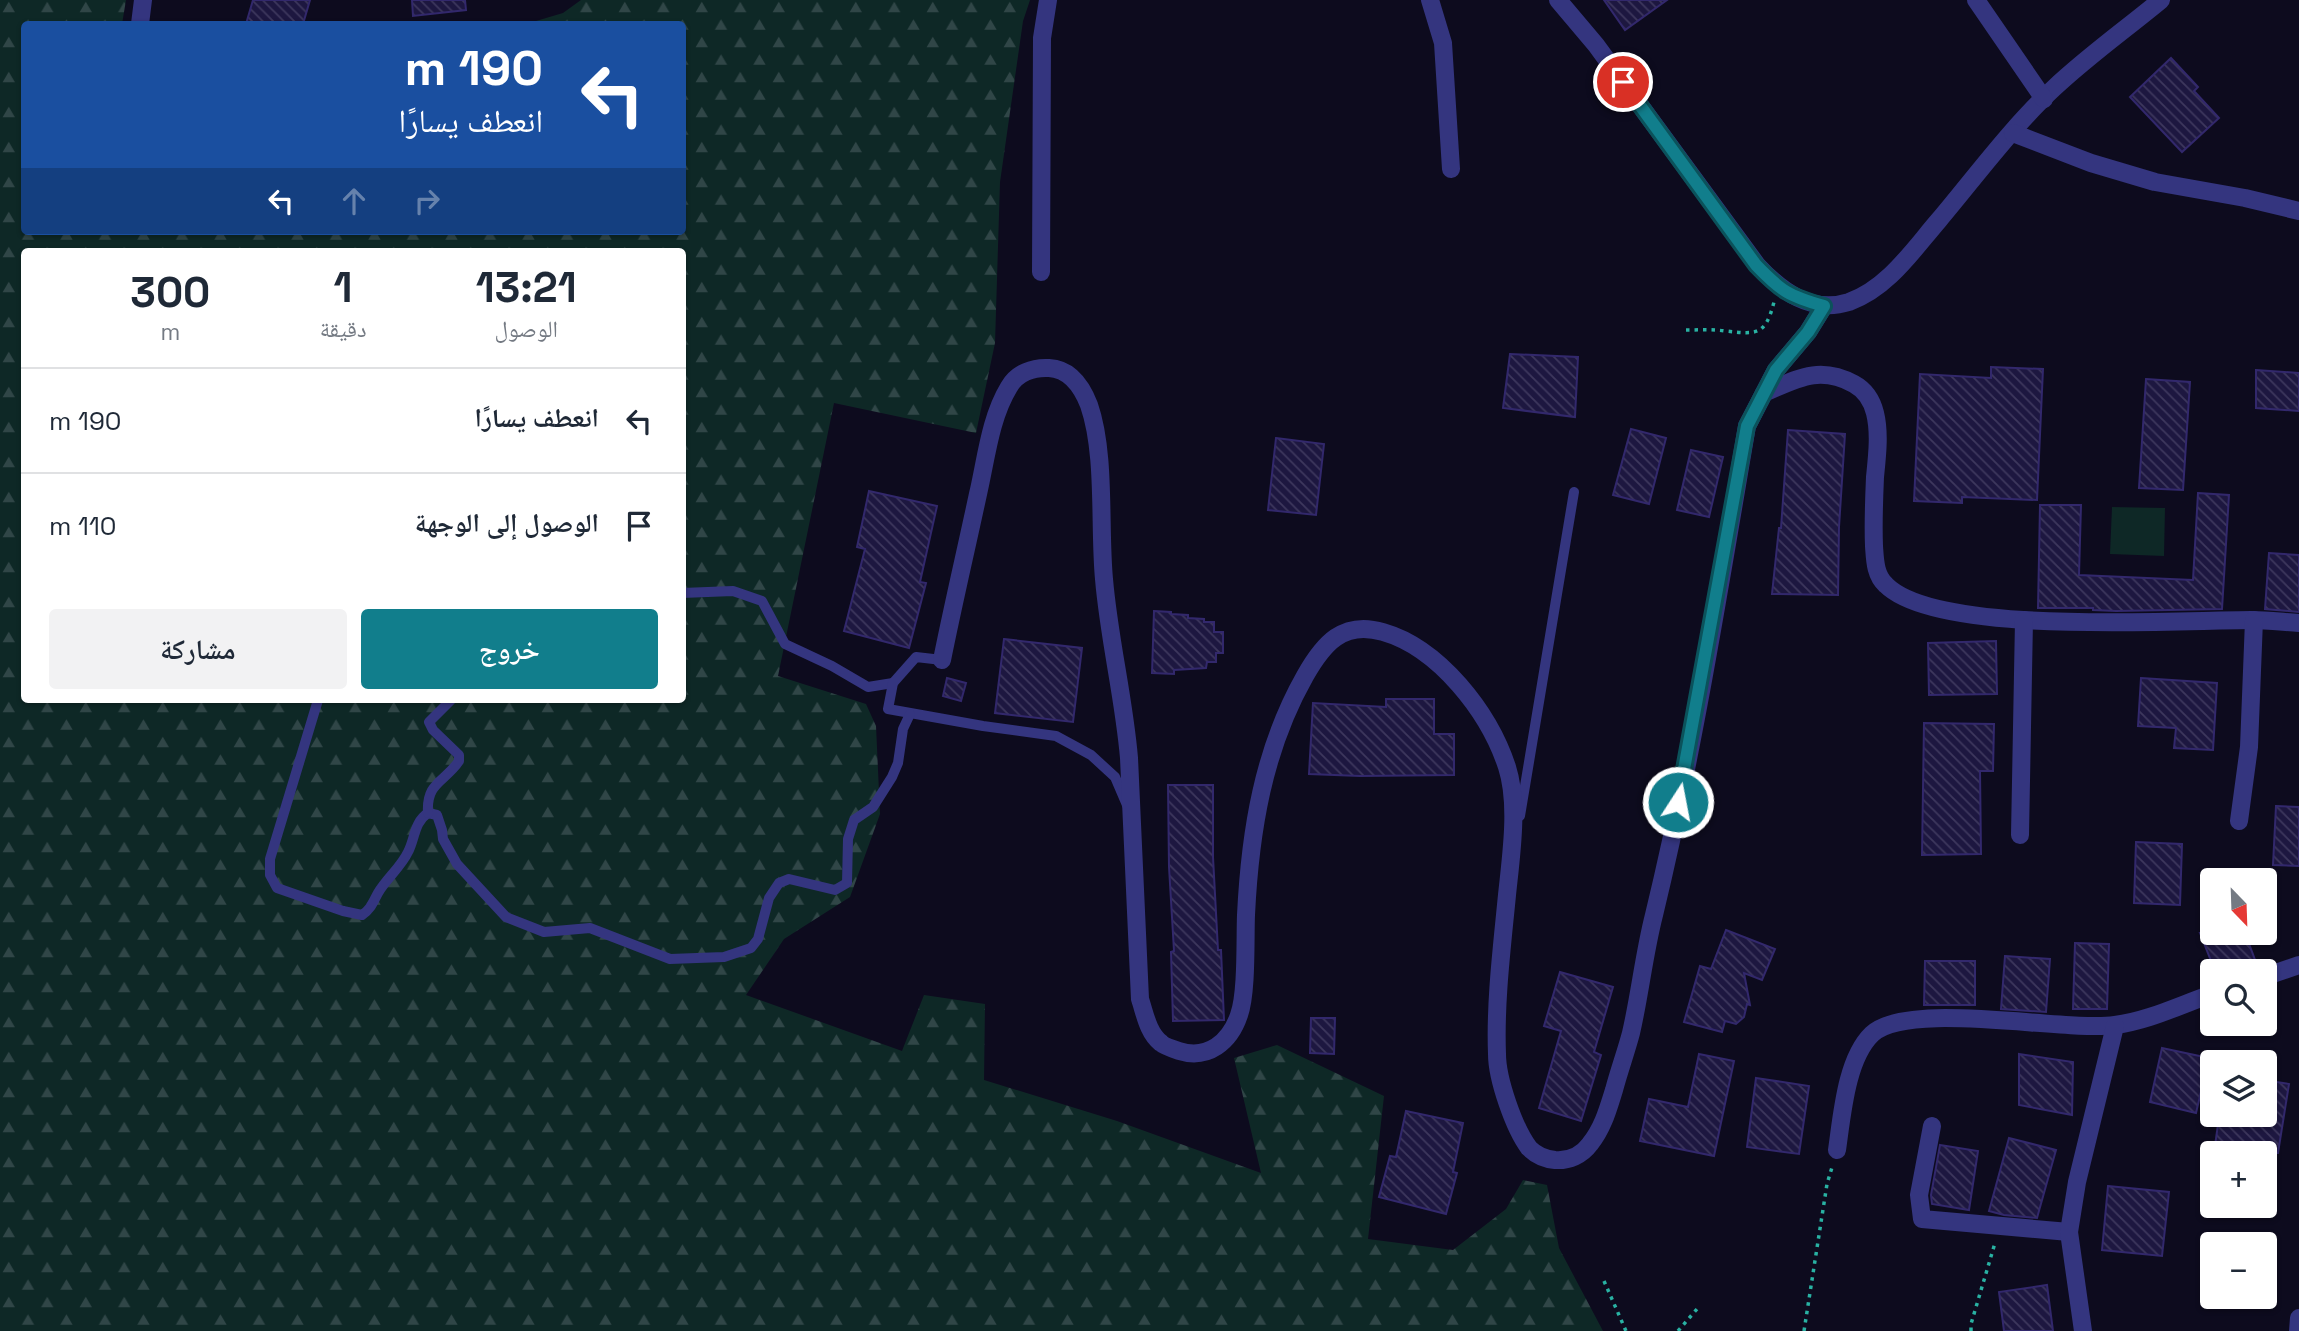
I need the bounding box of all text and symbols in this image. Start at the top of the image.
text: 190 m [405,37,543,99]
icon: left [567,49,658,140]
pin [1593,52,1653,112]
icon: arrive [1604,63,1642,101]
text: انعطف يسارًا [399,101,543,141]
icon: left [262,182,300,220]
icon: ahead [335,182,373,220]
icon: right [408,182,446,220]
text: 1 [334,261,353,314]
text: 13:21 [476,261,577,314]
text: 300 [130,266,210,319]
text: دقيقة [320,314,366,344]
text: الوصول [494,314,558,344]
text: m [160,317,180,347]
text: انعطف يسارًا [475,401,599,435]
icon: left [620,402,658,440]
text: 190 m [49,404,122,438]
text: الوصول إلى الوجهة [415,506,599,540]
icon: arrive [620,507,658,545]
text: 110 m [49,509,116,543]
button: مشاركة [49,609,347,689]
button: خروج [361,609,658,689]
position arrow [1641,765,1715,839]
north arrow [2200,868,2277,945]
map controls [2200,868,2277,1309]
button: search [2200,959,2277,1036]
button: layers [2200,1050,2277,1127]
button: + [2200,1141,2277,1218]
button: − [2200,1232,2277,1309]

